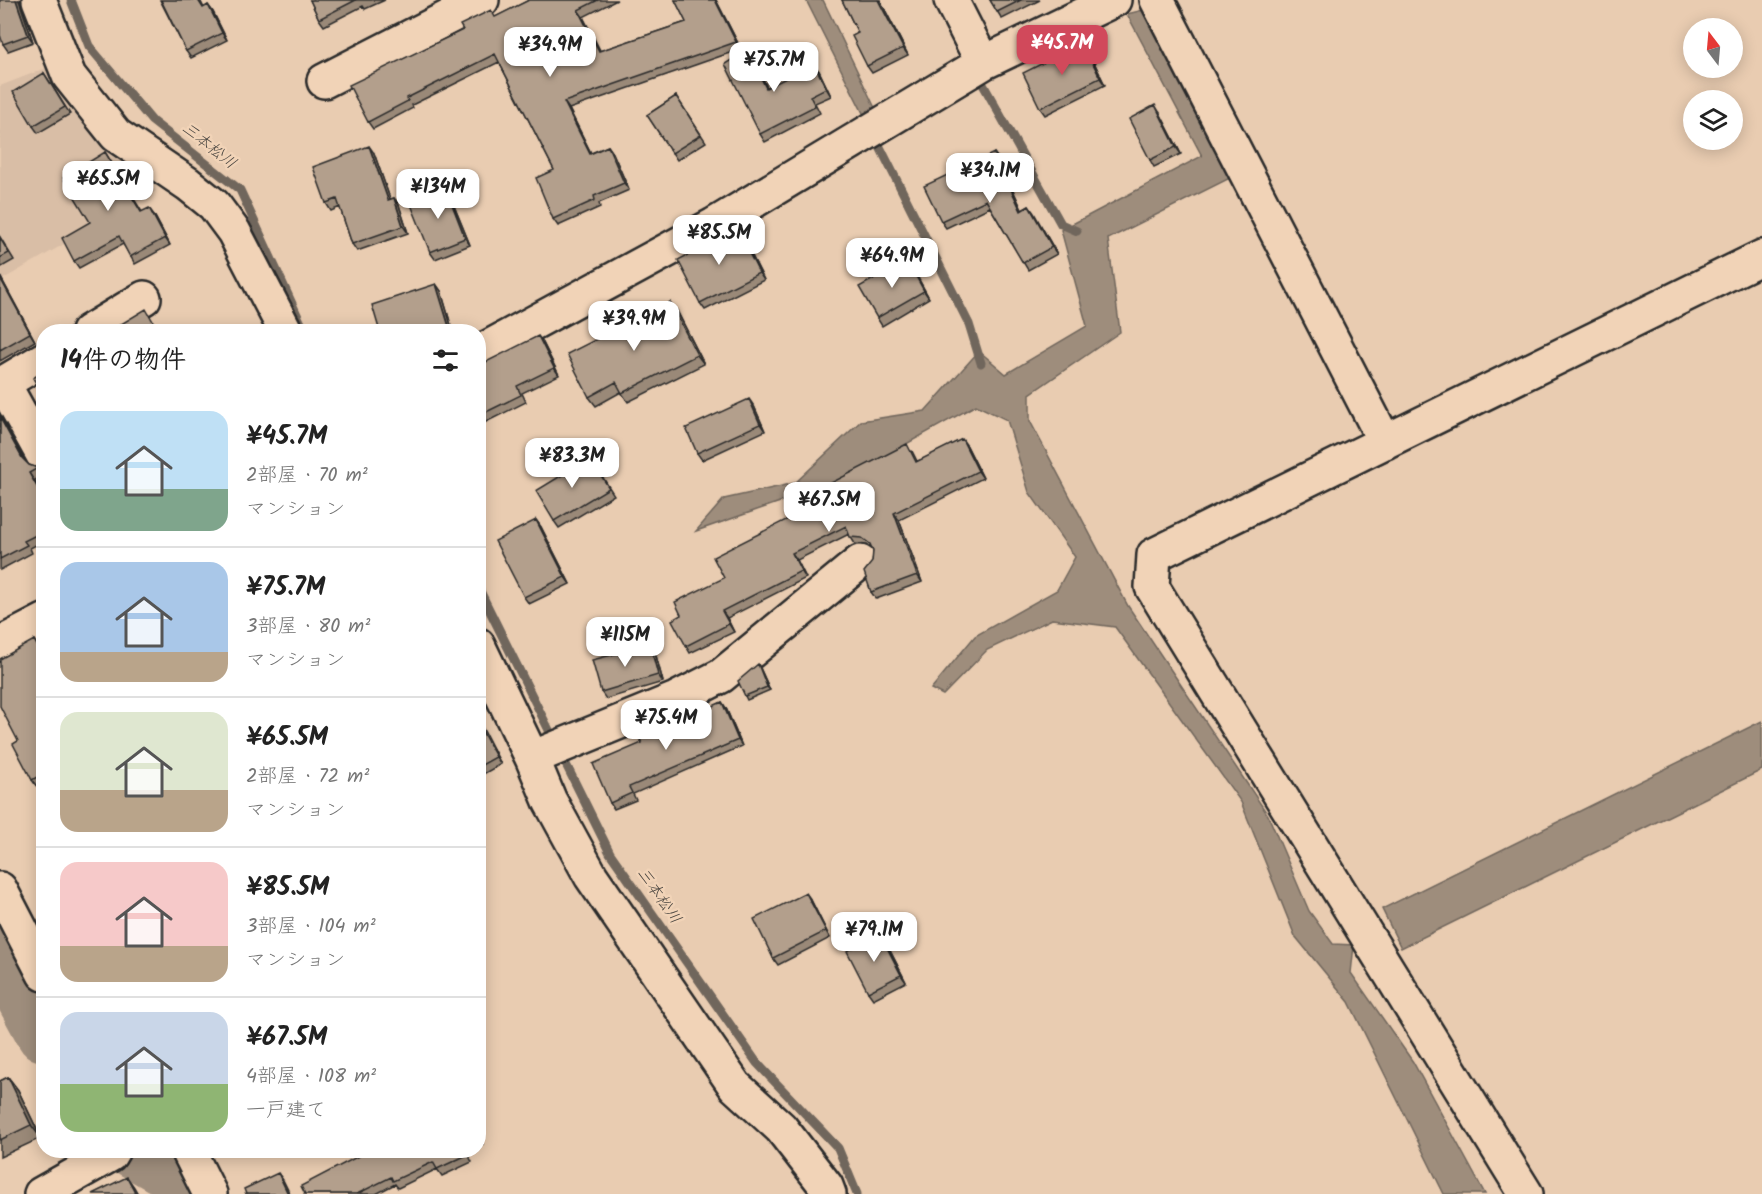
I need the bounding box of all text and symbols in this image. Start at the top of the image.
north arrow [1683,18,1743,78]
map controls [1683,18,1743,150]
pin: ¥45.7M [1013,25,1111,76]
pin: ¥34.9M [501,27,599,78]
text: ¥45.7M [1031,28,1093,60]
text: ¥34.9M [518,30,582,62]
pin: ¥75.7M [725,42,823,93]
text: ¥75.7M [743,45,805,77]
button: layers [1683,90,1743,150]
water label: 三本松川 [176,116,242,176]
pin: ¥34.1M [941,153,1039,204]
text: ¥34.1M [960,156,1020,188]
pin: ¥65.5M [59,161,157,212]
text: ¥65.5M [76,164,140,196]
pin: ¥134M [396,169,480,220]
text: ¥134M [410,172,466,204]
pin: ¥85.5M [670,215,768,266]
text: ¥85.5M [687,218,751,250]
pin: ¥64.9M [843,238,941,289]
text: ¥64.9M [860,241,924,273]
pin: ¥39.9M [585,301,683,352]
text: ¥39.9M [602,304,666,336]
text: 14件の物件 [60,340,186,382]
icon: filters [429,344,462,377]
text: ¥45.7M [246,416,327,458]
icon: home [108,435,180,507]
pin: ¥83.3M [523,438,621,489]
text: ¥83.3M [539,441,605,473]
text: 2部屋 · 70 m² [246,460,368,492]
pin: ¥67.5M [780,482,878,533]
text: ¥67.5M [798,485,860,517]
text: マンション [246,494,345,526]
text: ¥75.7M [246,567,326,609]
icon: home [108,586,180,658]
text: 3部屋 · 80 m² [246,611,370,643]
pin: ¥115M [583,617,667,668]
text: ¥115M [600,620,650,652]
text: マンション [246,645,345,677]
pin: ¥75.4M [617,700,715,751]
text: ¥75.4M [635,703,697,735]
text: ¥65.5M [246,717,328,759]
icon: home [108,736,180,808]
text: 2部屋 · 72 m² [246,761,369,793]
text: マンション [246,795,345,827]
water label: 三本松川 [630,863,688,929]
text: ¥85.5M [246,867,329,909]
icon: home [108,886,180,958]
text: 3部屋 · 104 m² [246,911,376,943]
pin: ¥79.1M [825,912,923,963]
text: ¥79.1M [845,915,903,947]
text: マンション [246,945,345,977]
text: ¥67.5M [246,1017,327,1059]
icon: home [108,1036,180,1108]
text: 4部屋 · 108 m² [246,1061,376,1093]
text: 一戸建て [246,1095,326,1127]

